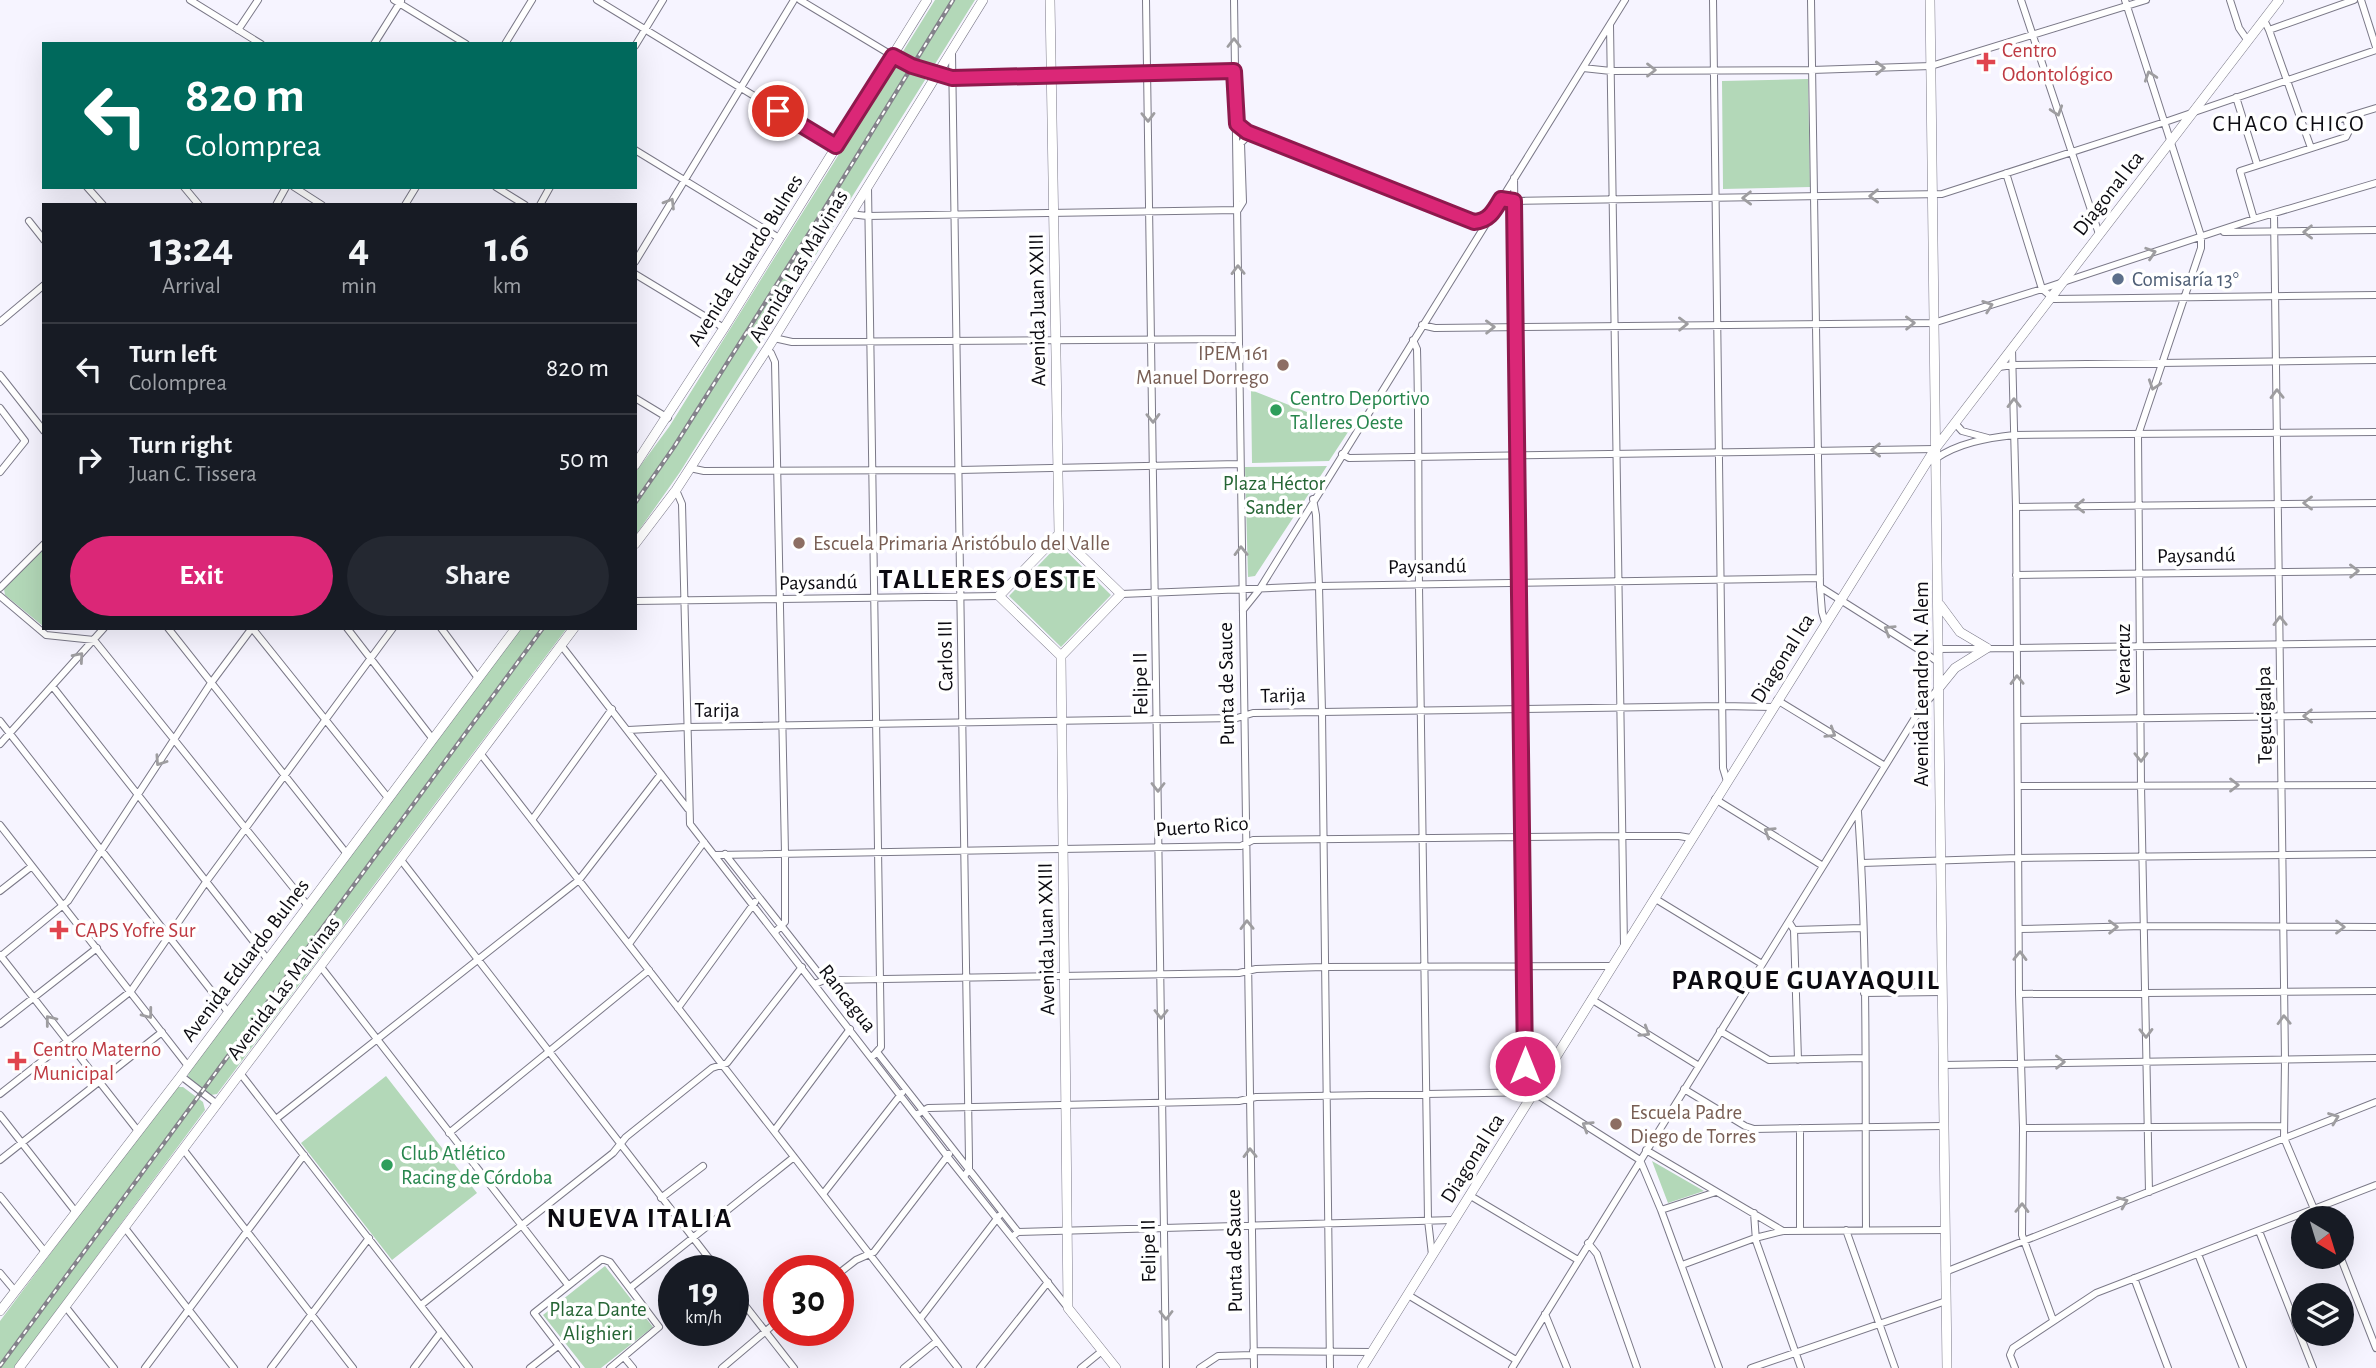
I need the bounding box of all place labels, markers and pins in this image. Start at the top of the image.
place label: Centro Odontológico [2002,40,2113,85]
marker: Centro Odontológico [1976,52,1996,72]
pin [748,81,808,141]
place label: Comisaría 13° [2132,269,2239,290]
marker: Comisaría 13° [2110,271,2126,287]
place label: IPEM 161 Manuel Dorrego [1136,343,1269,388]
marker: IPEM 161 Manuel Dorrego [1275,357,1291,373]
place label: Centro Deportivo Talleres Oeste [1290,388,1430,433]
marker: Centro Deportivo Talleres Oeste [1268,402,1284,418]
place label: Escuela Primaria Aristóbulo del Valle [813,533,1110,554]
marker: Escuela Primaria Aristóbulo del Valle [791,535,807,551]
marker: CAPS Yofre Sur [49,920,69,940]
place label: CAPS Yofre Sur [75,920,196,941]
place label: Centro Materno Municipal [33,1039,161,1084]
marker: Centro Materno Municipal [7,1051,27,1071]
place label: Escuela Padre Diego de Torres [1630,1102,1756,1147]
marker: Escuela Padre Diego de Torres [1608,1116,1624,1132]
place label: Club Atlético Racing de Córdoba [401,1143,553,1188]
marker: Club Atlético Racing de Córdoba [379,1157,395,1173]

